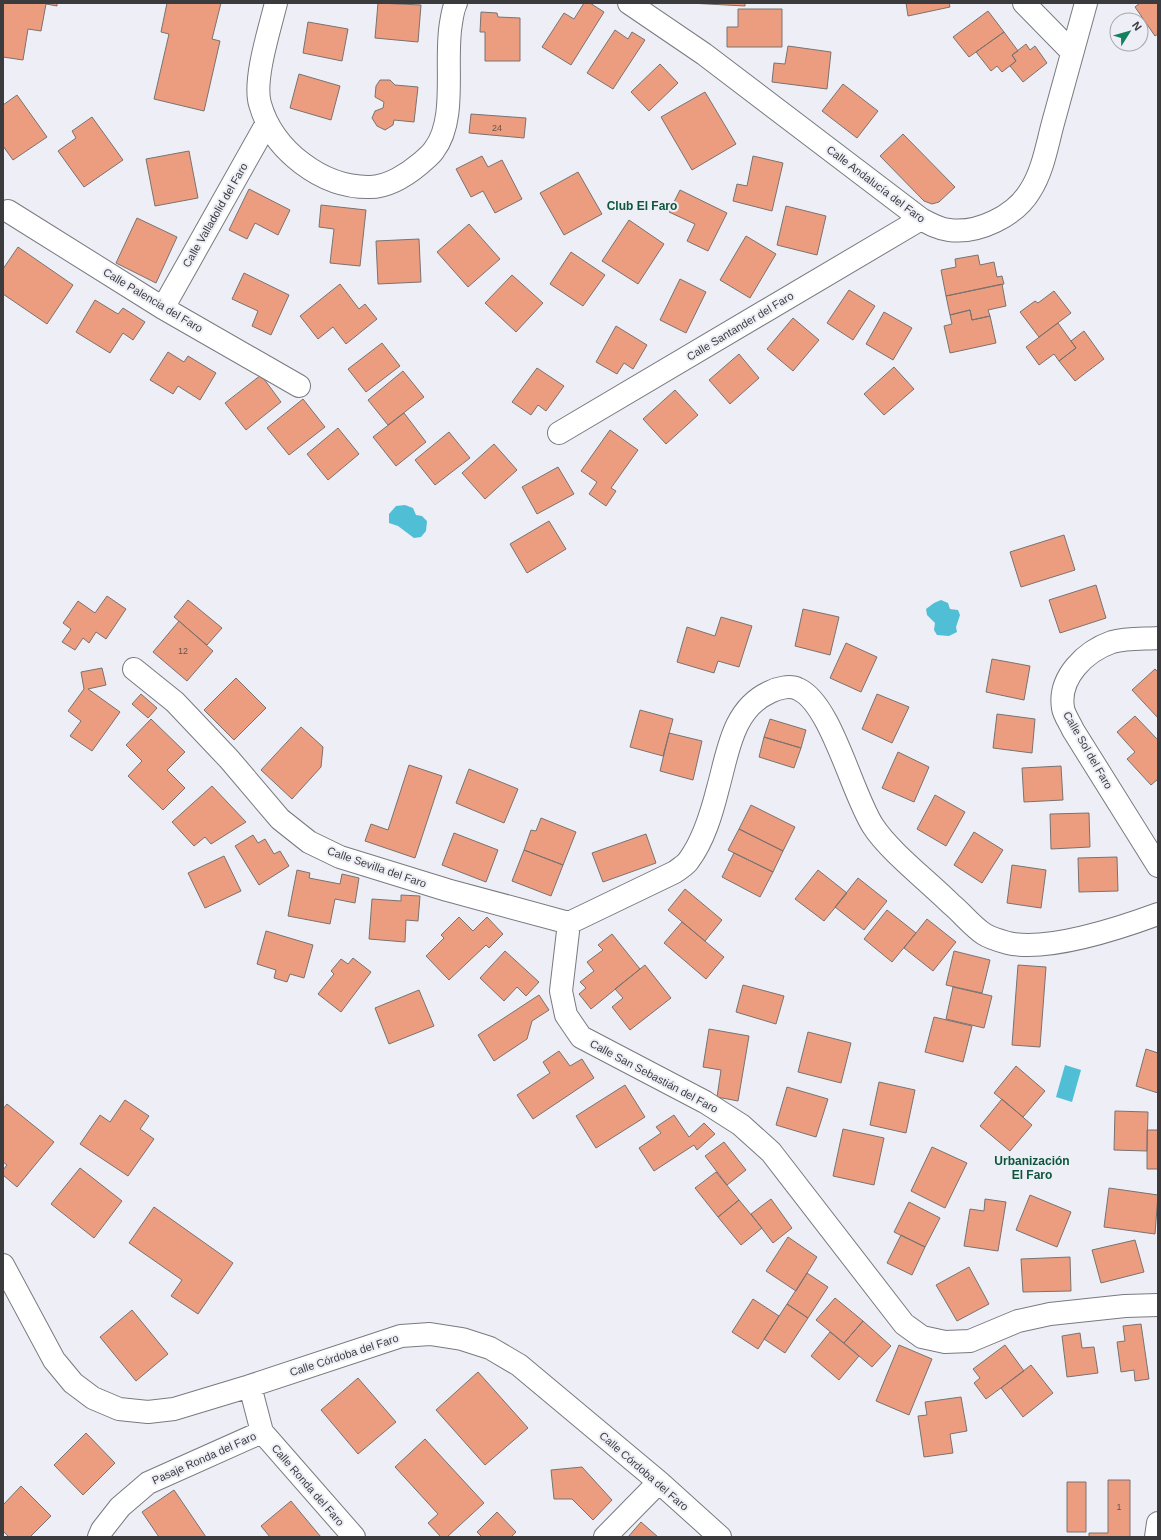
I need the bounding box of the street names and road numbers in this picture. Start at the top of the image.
street label: Calle Andalucía del Faro [825,143,927,225]
street label: Calle Valladolid del Faro [180,161,250,269]
street label: Calle Palencia del Faro [101,266,205,334]
street label: Calle Santander del Faro [684,289,796,363]
street label: Calle Sol del Faro [1061,709,1115,791]
street label: Calle Sevilla del Faro [326,844,428,890]
street label: Calle San Sebastián del Faro [588,1037,720,1115]
street label: Calle Córdoba del Faro [288,1332,400,1378]
street label: Calle Córdoba del Faro [597,1429,691,1513]
street label: Pasaje Ronda del Faro [150,1430,258,1486]
street label: Calle Ronda del Faro [269,1442,347,1528]

